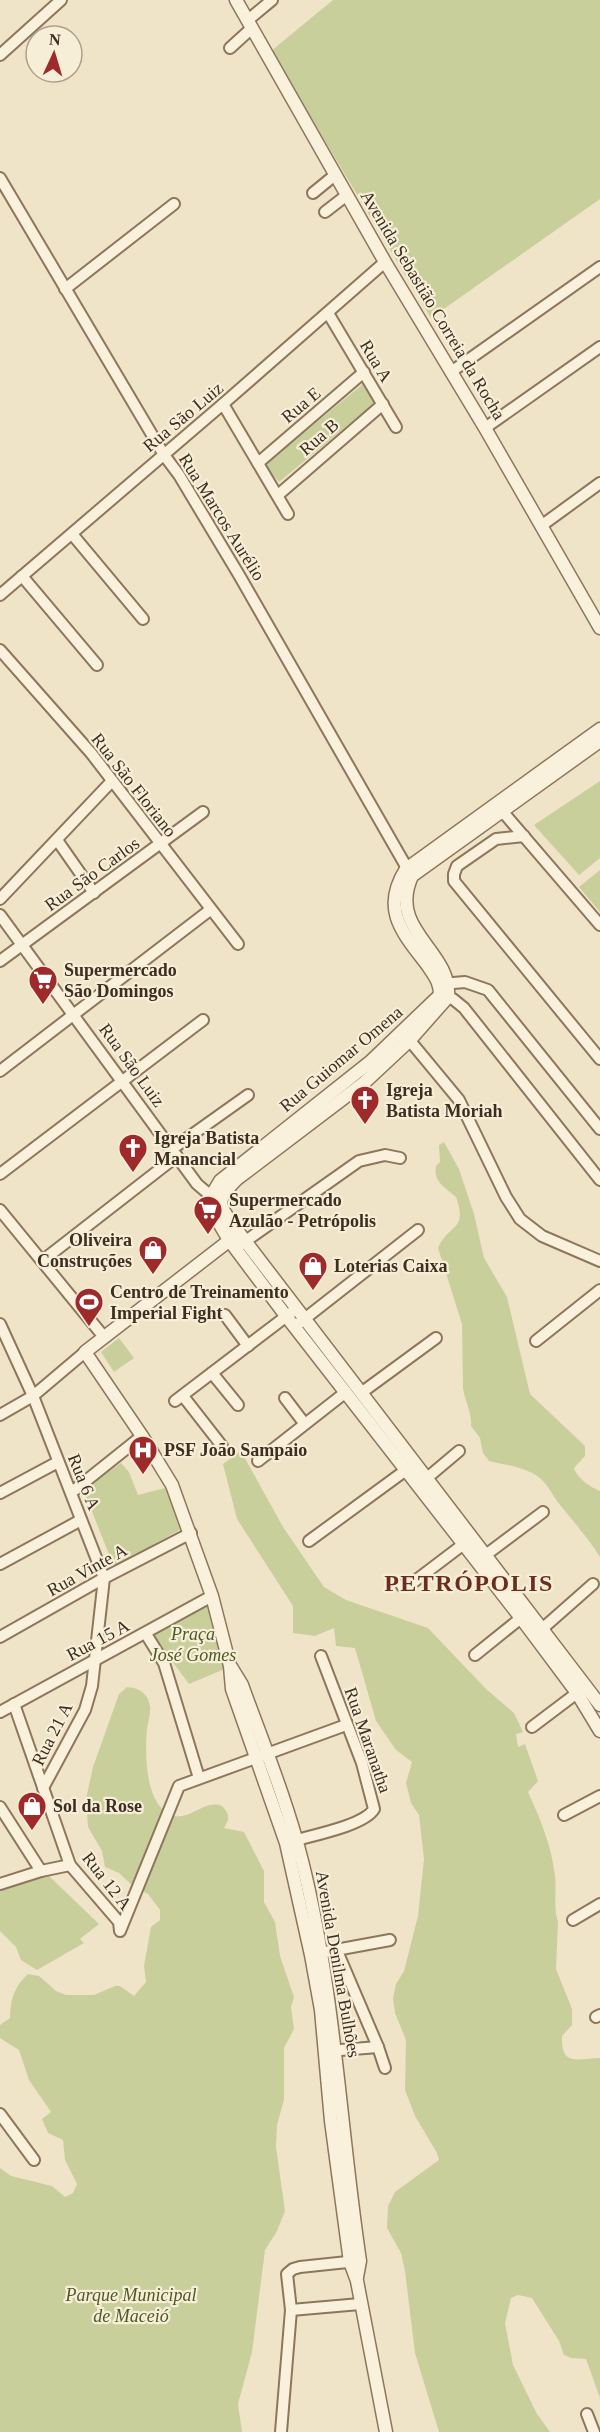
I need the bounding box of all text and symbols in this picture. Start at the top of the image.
north arrow [24,24,84,84]
text: N [49,31,62,48]
street label: Avenida Sebastião Correia da Rocha [357,187,509,423]
street label: Rua A [356,336,396,386]
street label: Rua São Luiz [139,378,227,456]
street label: Rua E [278,383,324,427]
street label: Rua B [295,415,343,459]
street label: Rua Marcos Aurélio [175,450,269,584]
street label: Rua São Floriano [87,729,181,841]
street label: Rua São Carlos [41,833,143,915]
place label: Supermercado São Domingos [64,960,177,1001]
supermarket icon: Supermercado São Domingos [27,964,59,1006]
street label: Rua Guiomar Omena [276,1002,406,1116]
street label: Rua São Luiz [95,1019,169,1111]
place label: Igreja Batista Moriah [386,1080,503,1121]
church icon: Igreja Batista Moriah [349,1084,381,1126]
place label: Igreja Batista Manancial [154,1128,259,1169]
church icon: Igreja Batista Manancial [117,1132,149,1174]
place label: Supermercado Azulão - Petrópolis [229,1190,376,1231]
supermarket icon: Supermercado Azulão - Petrópolis [192,1194,224,1236]
place label: Oliveira Construções [37,1230,132,1271]
shop icon: Oliveira Construções [137,1234,169,1276]
shop icon: Loterias Caixa [297,1250,329,1292]
place label: Loterias Caixa [334,1256,447,1276]
place label: Centro de Treinamento Imperial Fight [110,1282,289,1323]
sports icon: Centro de Treinamento Imperial Fight [73,1286,105,1328]
hospital icon: PSF João Sampaio [127,1434,159,1476]
place label: PSF João Sampaio [164,1440,307,1460]
street label: Rua 6 A [64,1451,104,1513]
street label: Rua Vinte A [43,1540,131,1600]
district label: PETRÓPOLIS [384,1570,554,1596]
street label: Rua 15 A [63,1615,133,1665]
park label: Praça José Gomes [150,1624,236,1665]
street label: Rua Maranatha [341,1685,395,1795]
street label: Rua 21 A [28,1699,76,1769]
shop icon: Sol da Rose [16,1790,48,1832]
place label: Sol da Rose [53,1796,142,1816]
street label: Rua 12 A [78,1848,136,1914]
street label: Avenida Denilma Bulhões [312,1869,364,2059]
park label: Parque Municipal de Maceió [65,2285,196,2326]

